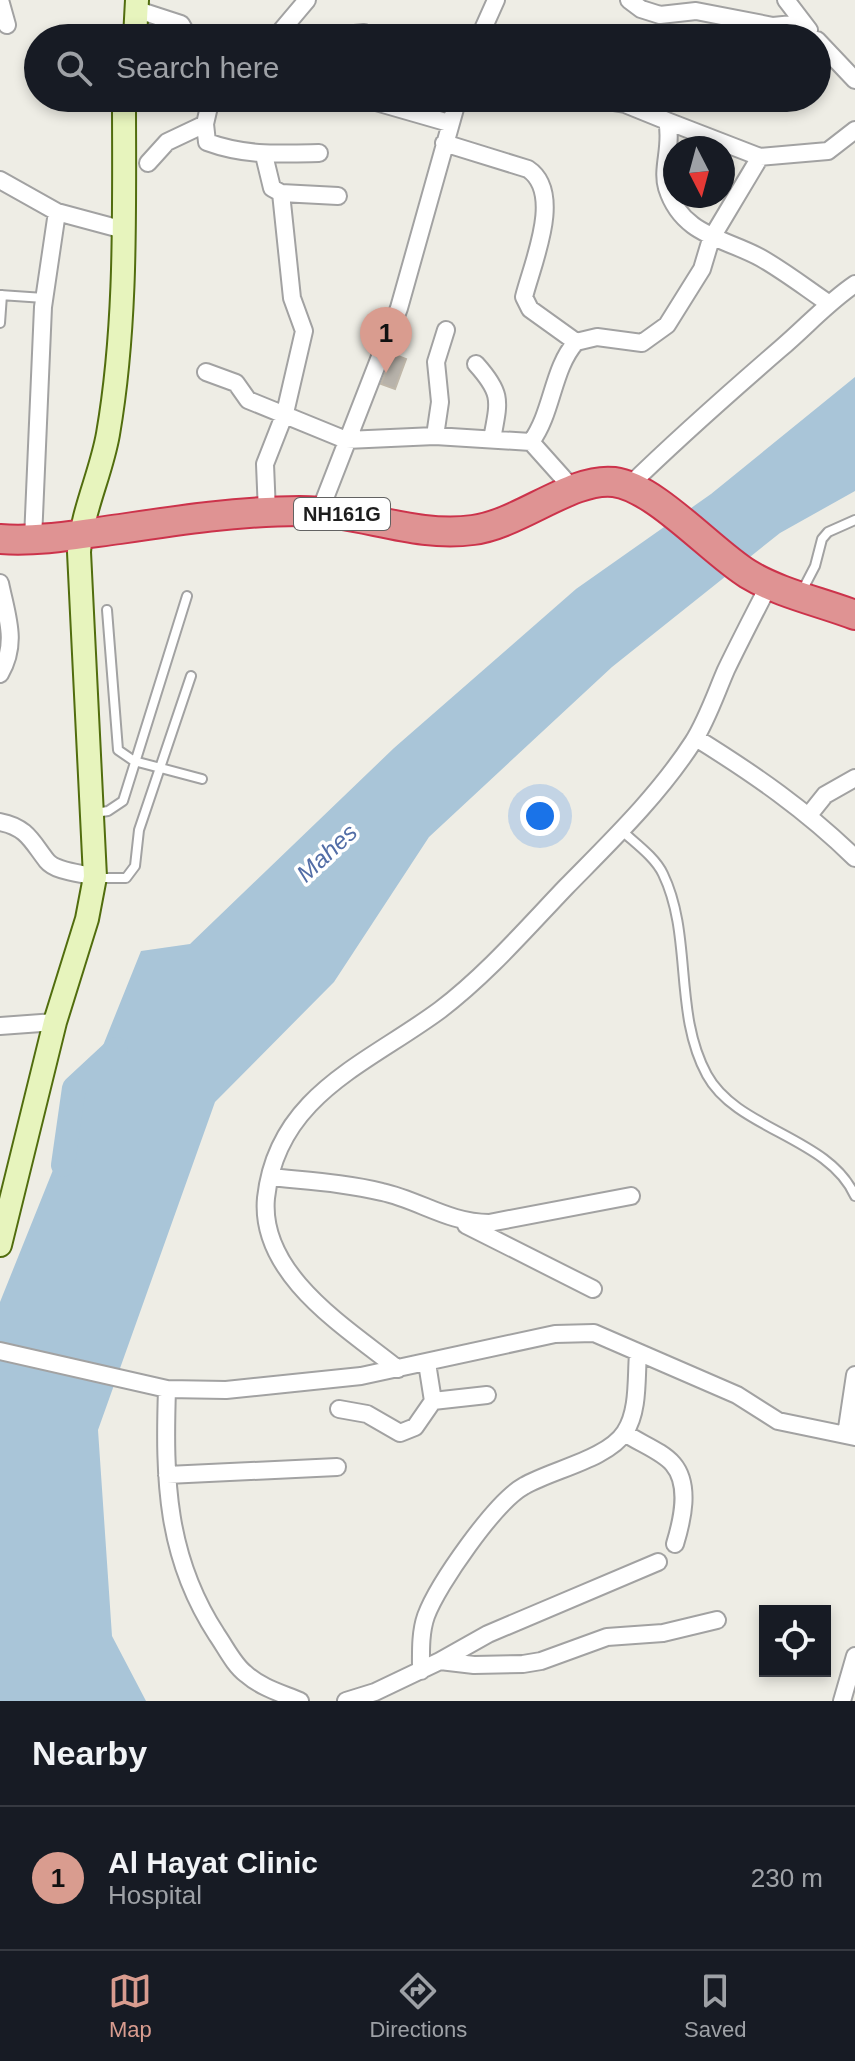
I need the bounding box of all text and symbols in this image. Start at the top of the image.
search box [24,24,831,112]
icon: search [52,46,96,90]
text: Search here [116,51,279,84]
north arrow [663,136,735,208]
pin: 1 [360,307,412,373]
road number: NH161G [294,498,390,530]
your location [520,796,560,836]
water label: Mahes [291,818,362,887]
map controls [759,1605,831,1677]
button: locate [759,1605,831,1677]
text: Nearby [32,1734,147,1772]
text: Al Hayat Clinic [108,1846,318,1879]
text: 1 [51,1863,65,1893]
text: 230 m [751,1863,823,1893]
text: Hospital [108,1880,202,1910]
tab: Map [108,1969,152,2043]
tab: Directions [369,1969,467,2043]
tab: Saved [684,1969,747,2043]

